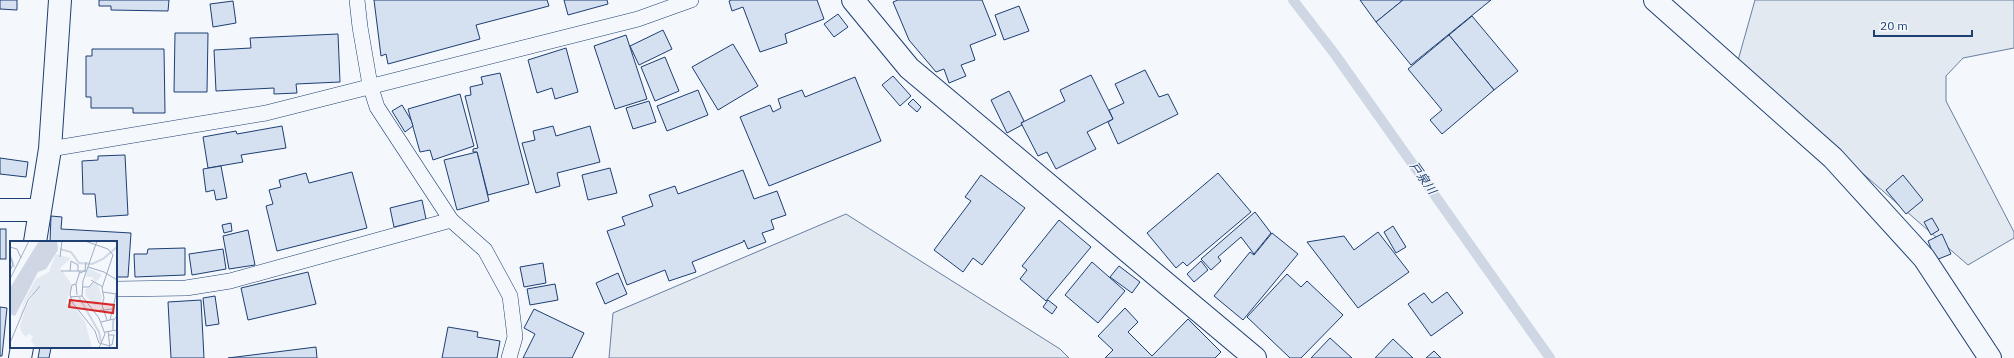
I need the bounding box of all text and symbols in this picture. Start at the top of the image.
scale bar [1874,12,1972,38]
text: 20 m [1880,18,1908,33]
water label: 戸泉川 [1407,159,1441,198]
inset map [10,241,117,348]

